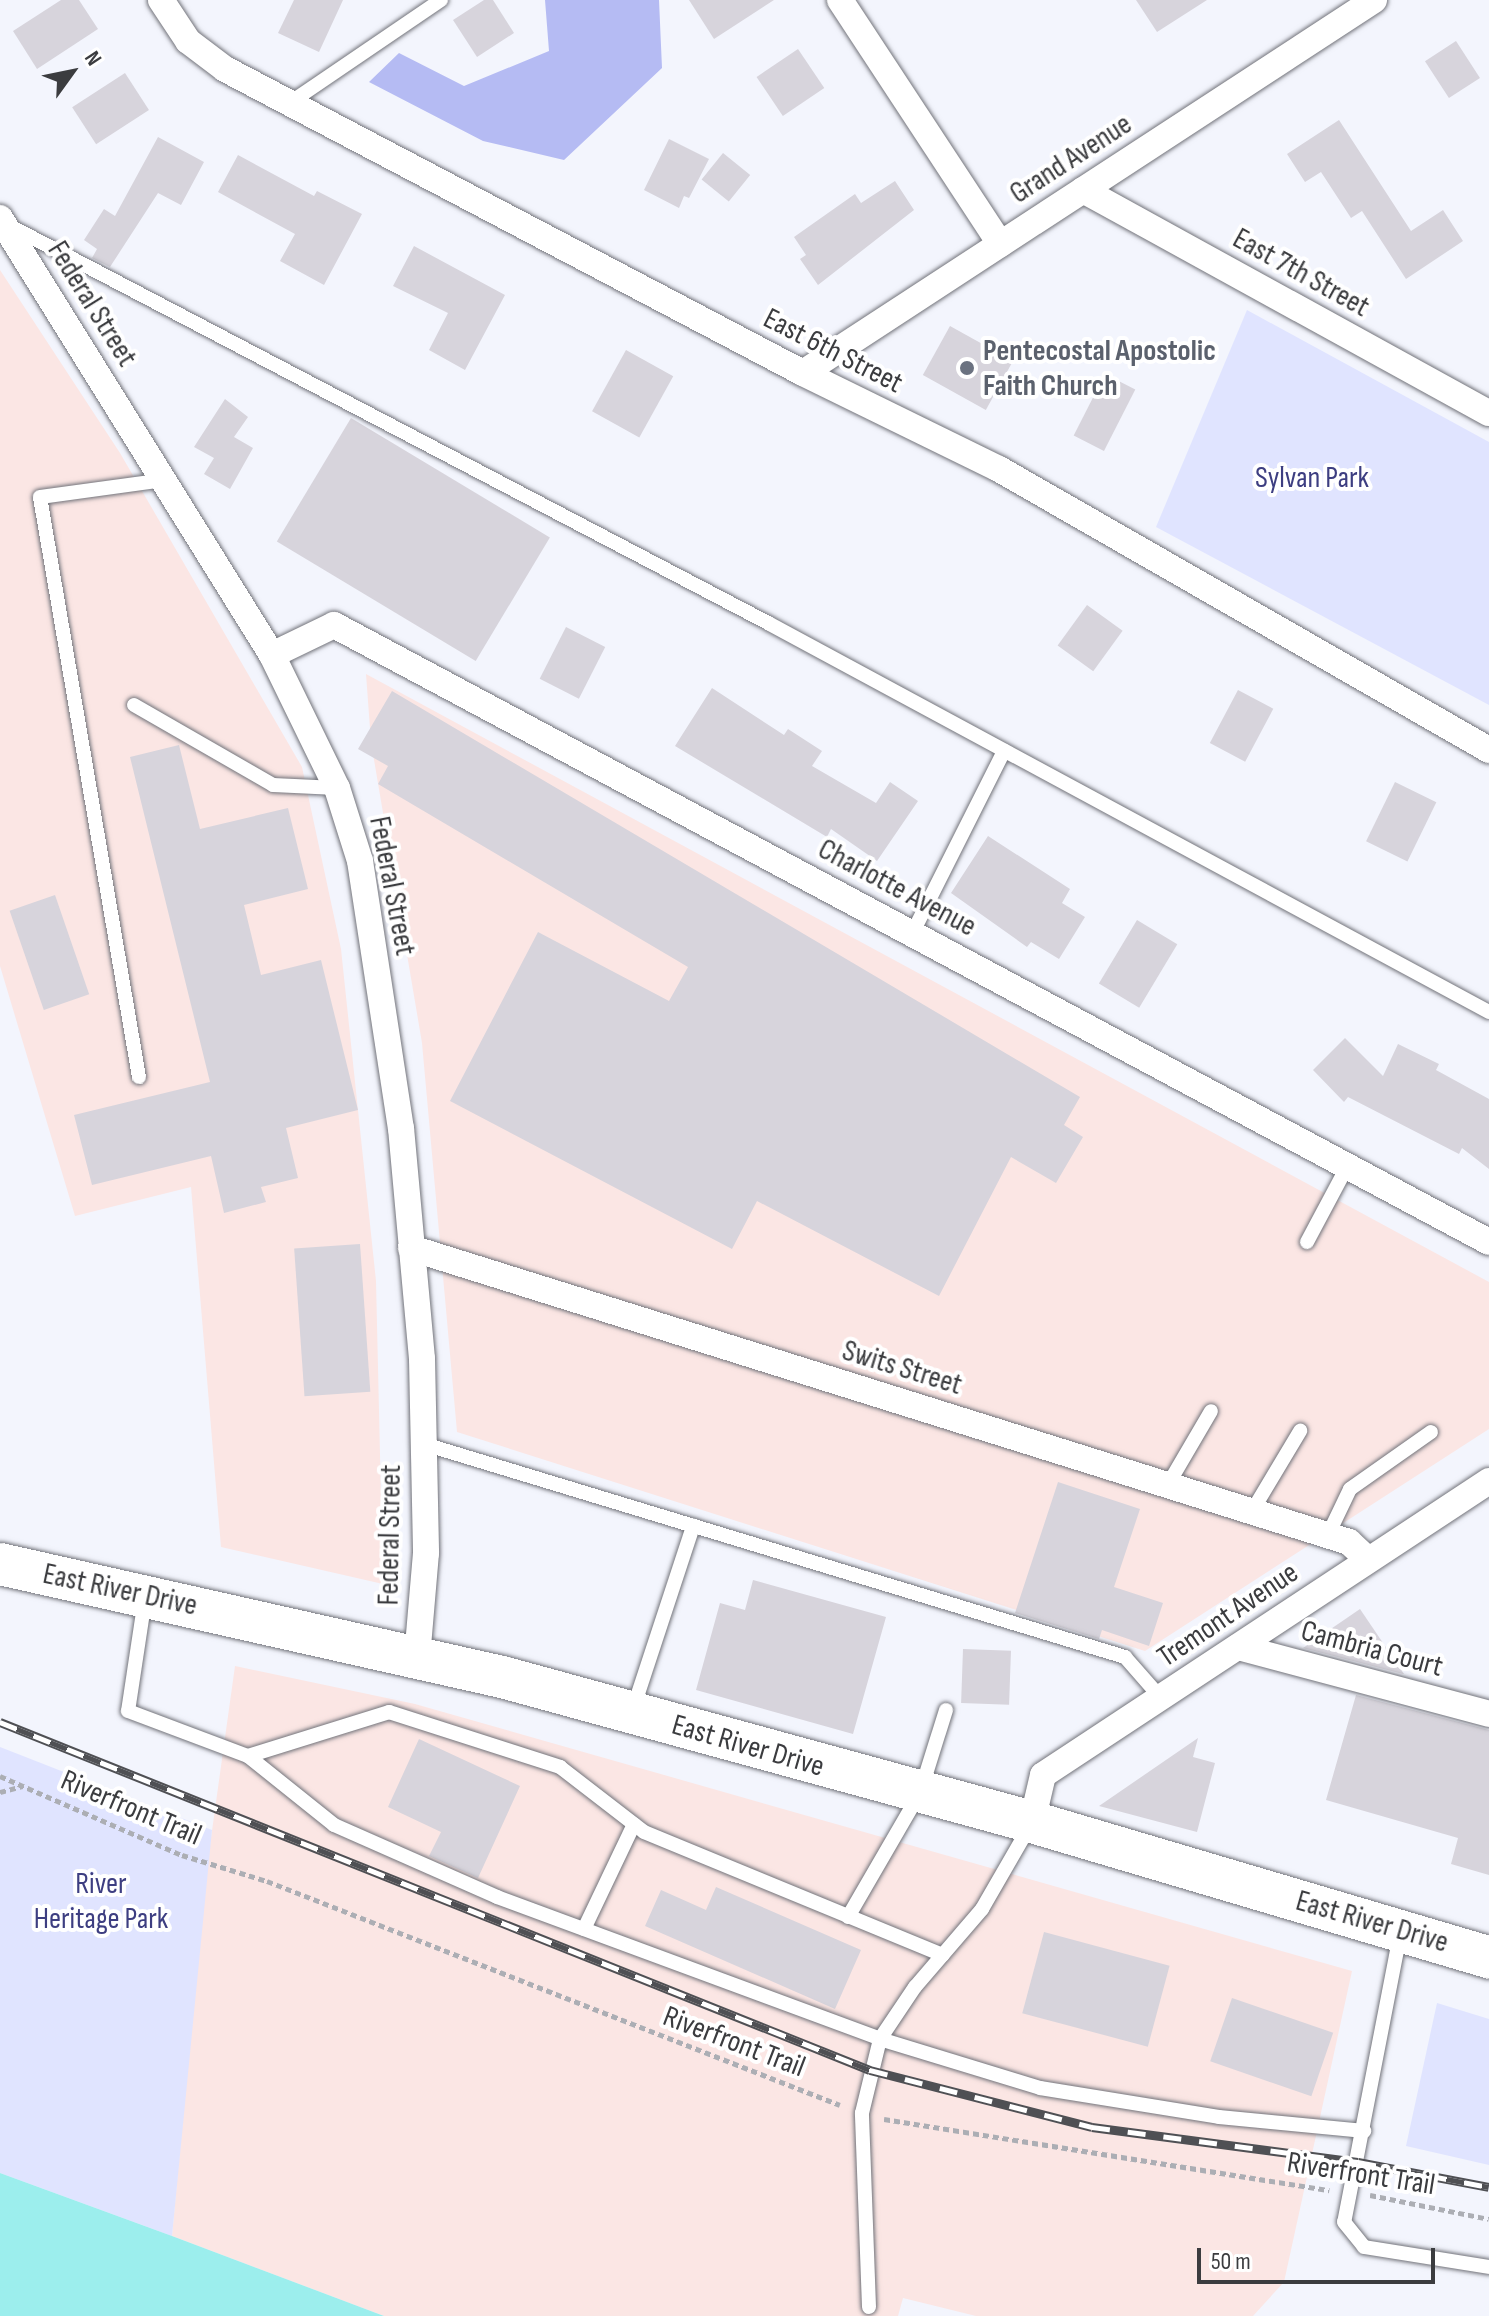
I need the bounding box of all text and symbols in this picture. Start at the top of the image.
north arrow [32,32,112,112]
text: N [78,46,107,71]
street label: Grand Avenue [1003,106,1139,212]
street label: East 7th Street [1226,221,1376,325]
street label: Federal Street [39,235,145,373]
street label: East 6th Street [757,301,909,401]
place label: Pentecostal Apostolic Faith Church [983,333,1216,404]
marker: Pentecostal Apostolic Faith Church [958,359,976,377]
park label: Sylvan Park [1255,460,1369,496]
street label: Federal Street [361,813,423,959]
street label: Charlotte Avenue [812,831,982,945]
street label: Swits Street [838,1333,966,1403]
street label: Federal Street [371,1464,409,1606]
street label: Tremont Avenue [1151,1555,1305,1675]
street label: East River Drive [40,1556,200,1624]
street label: Cambria Court [1297,1613,1447,1685]
street label: East River Drive [668,1707,828,1785]
street label: Riverfront Trail [55,1762,207,1854]
park label: River Heritage Park [34,1866,168,1936]
street label: East River Drive [1292,1883,1452,1961]
street label: Riverfront Trail [658,1999,810,2085]
street label: Riverfront Trail [1285,2145,1437,2203]
scale bar [1201,2232,1439,2282]
text: 50 m [1211,2247,1251,2276]

